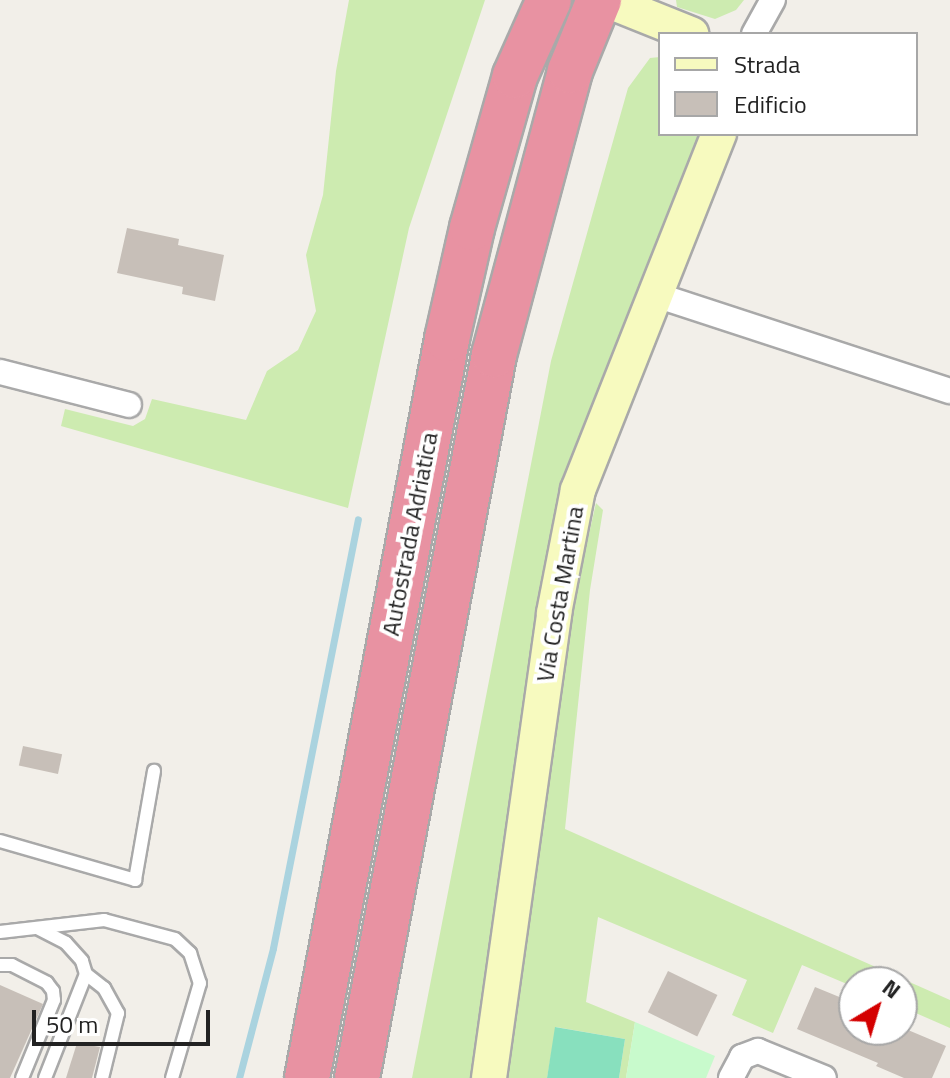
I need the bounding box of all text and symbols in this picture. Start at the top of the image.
legend [658,32,918,136]
text: Strada [734,46,800,82]
text: Edificio [734,86,807,122]
street label: Autostrada Adriatica [376,430,444,638]
street label: Via Costa Martina [530,504,590,684]
north arrow [838,966,918,1046]
text: N [875,971,908,1007]
scale bar [36,994,214,1044]
text: 50 m [46,1006,98,1042]

